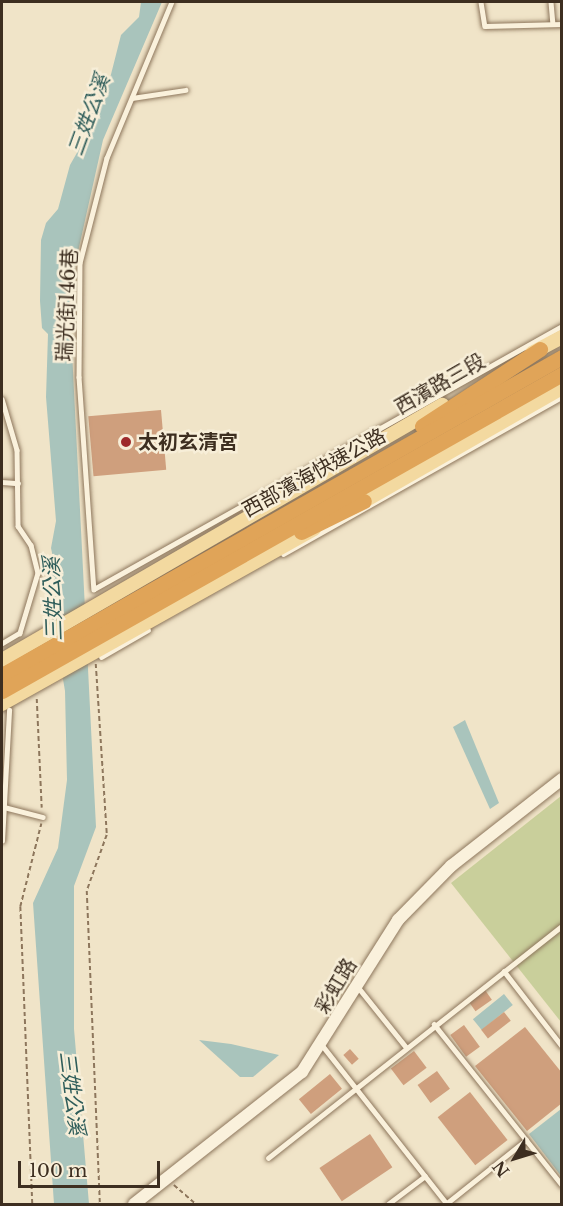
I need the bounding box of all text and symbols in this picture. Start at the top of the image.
water label: 三姓公溪 [63,71,115,159]
street label: 瑞光街146巷 [52,248,82,362]
street label: 西濱路三段 [391,349,489,419]
street label: 西部濱海快速公路 [238,424,390,522]
place label: 太初玄清宮 [138,430,238,454]
marker: 太初玄清宮 [119,435,133,449]
water label: 三姓公溪 [39,557,67,641]
street label: 彩虹路 [310,954,362,1018]
water label: 三姓公溪 [54,1050,90,1136]
north arrow [485,1128,545,1188]
scale bar [21,1149,164,1187]
text: N [488,1157,513,1181]
text: 100 m [29,1160,87,1182]

